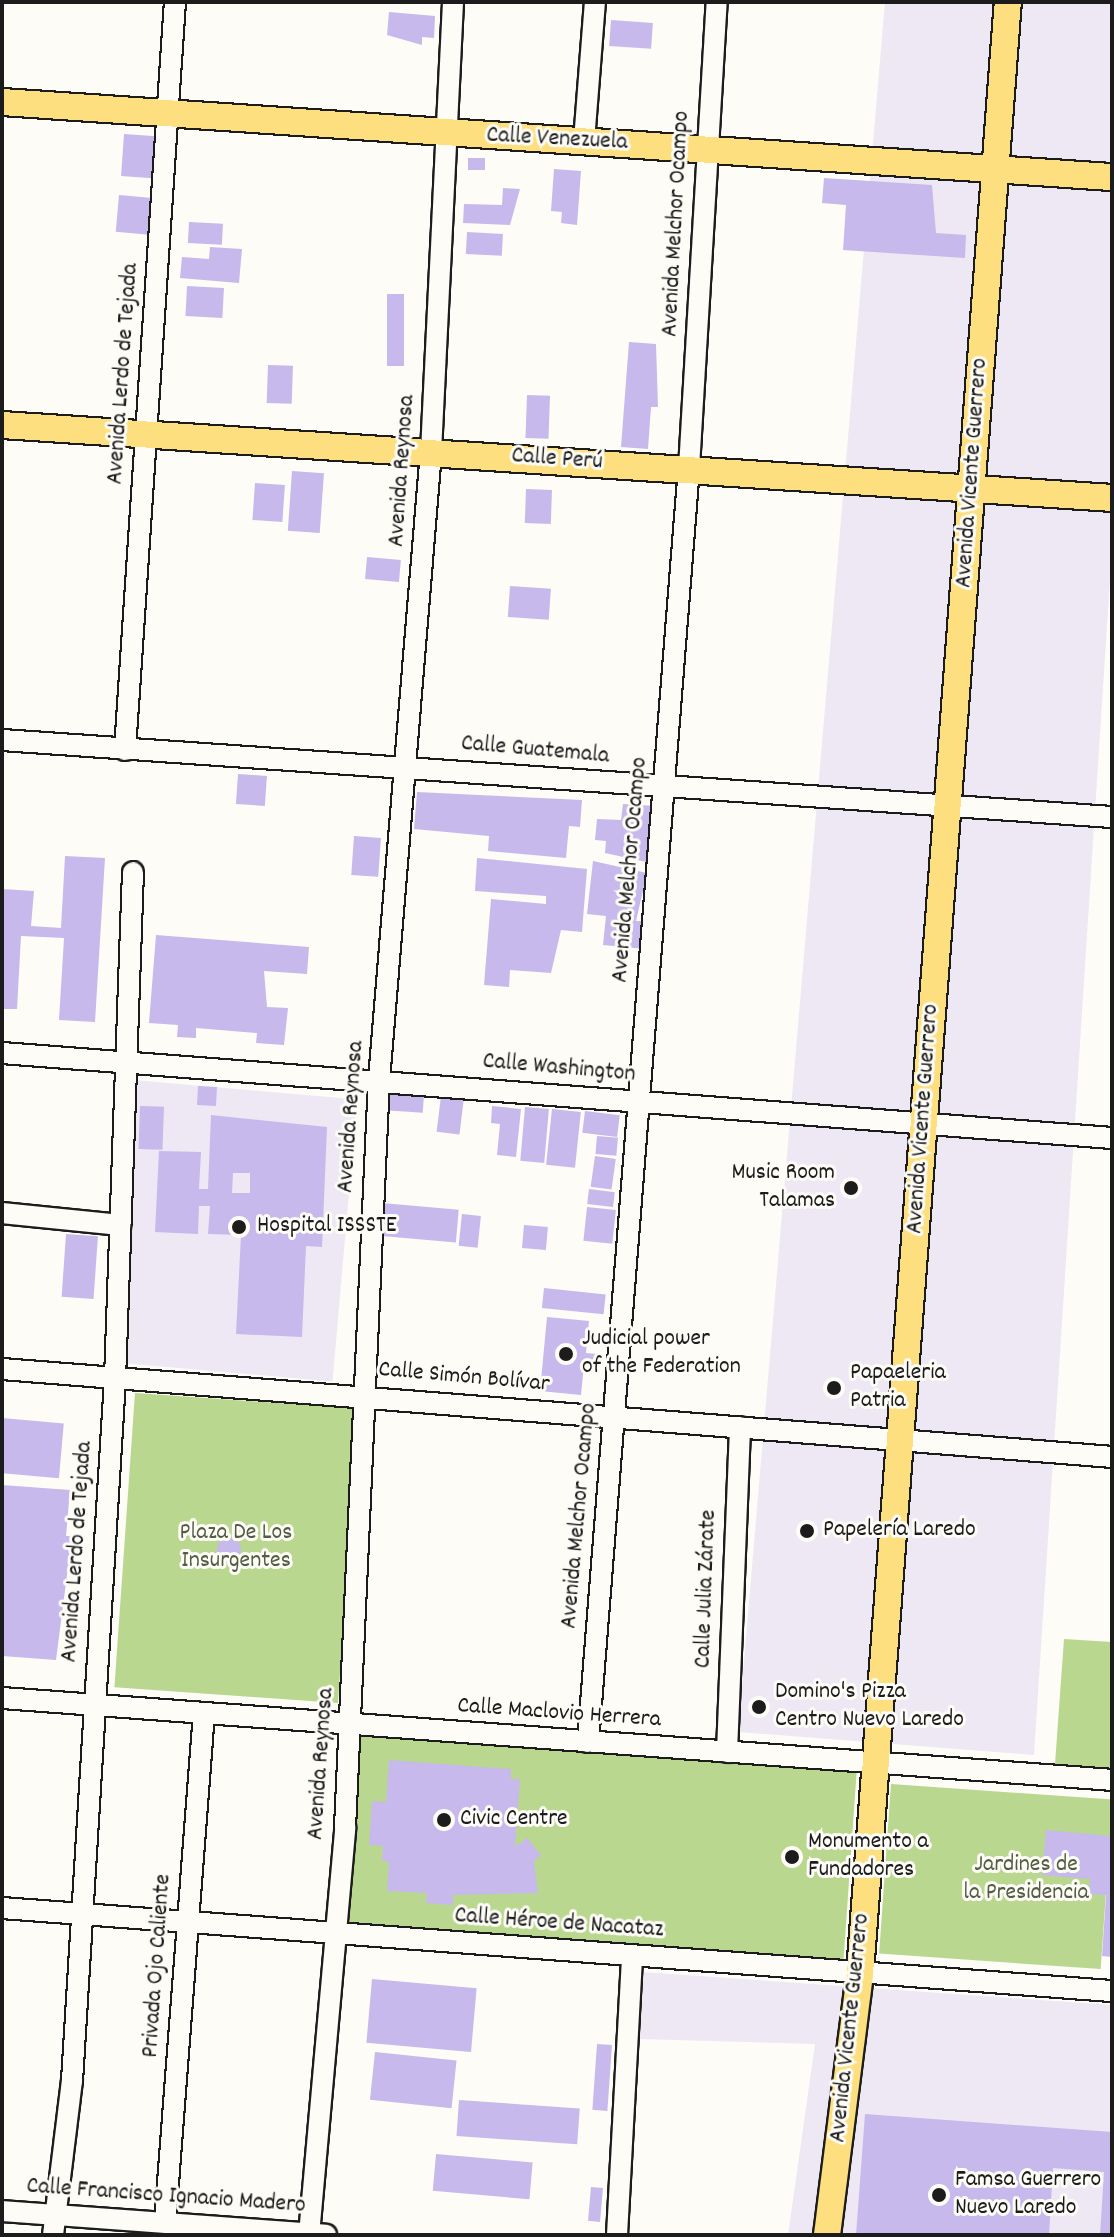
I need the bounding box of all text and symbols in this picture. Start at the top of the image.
street label: Avenida Melchor Ocampo [657,110,697,338]
street label: Calle Venezuela [486,122,628,158]
street label: Avenida Lerdo de Tejada [102,263,146,485]
street label: Avenida Vicente Guerrero [951,357,995,589]
street label: Avenida Reynosa [383,394,423,548]
street label: Calle Perú [510,442,604,478]
street label: Calle Guatemala [460,730,610,772]
street label: Avenida Melchor Ocampo [607,756,655,984]
street label: Avenida Vicente Guerrero [902,1003,946,1235]
street label: Avenida Reynosa [332,1040,372,1194]
street label: Calle Washington [481,1048,637,1090]
place label: Music Room Talamas [731,1160,835,1216]
marker: Music Room Talamas [842,1179,860,1197]
place label: Hospital ISSSTE [257,1213,397,1241]
marker: Hospital ISSSTE [228,1216,250,1238]
place label: Judicial power of the Federation [582,1326,741,1382]
marker: Judicial power of the Federation [557,1345,575,1363]
street label: Calle Simón Bolívar [377,1356,551,1400]
place label: Papaeleria Patria [850,1360,946,1416]
marker: Papaeleria Patria [825,1379,843,1397]
street label: Avenida Melchor Ocampo [556,1402,604,1630]
street label: Avenida Lerdo de Tejada [56,1441,100,1663]
street label: Calle Julia Zárate [690,1509,724,1669]
place label: Papelería Laredo [823,1517,976,1545]
park label: Plaza De Los Insurgentes [180,1520,292,1576]
marker: Papelería Laredo [798,1522,816,1540]
place label: Domino's Pizza Centro Nuevo Laredo [775,1679,964,1735]
street label: Avenida Reynosa [302,1687,342,1841]
street label: Calle Maclovio Herrera [456,1693,662,1735]
marker: Domino's Pizza Centro Nuevo Laredo [750,1698,768,1716]
place label: Civic Centre [460,1806,568,1834]
marker: Civic Centre [435,1811,453,1829]
place label: Monumento a Fundadores [808,1829,929,1885]
marker: Monumento a Fundadores [783,1848,801,1866]
park label: Jardines de la Presidencia [963,1852,1089,1908]
street label: Privada Ojo Caliente [137,1873,179,2059]
street label: Calle Héroe de Nacataz [454,1902,664,1946]
street label: Avenida Vicente Guerrero [825,1912,877,2144]
place label: Famsa Guerrero Nuevo Laredo [955,2167,1101,2223]
street label: Calle Francisco Ignacio Madero [25,2173,307,2221]
marker: Famsa Guerrero Nuevo Laredo [930,2186,948,2204]

